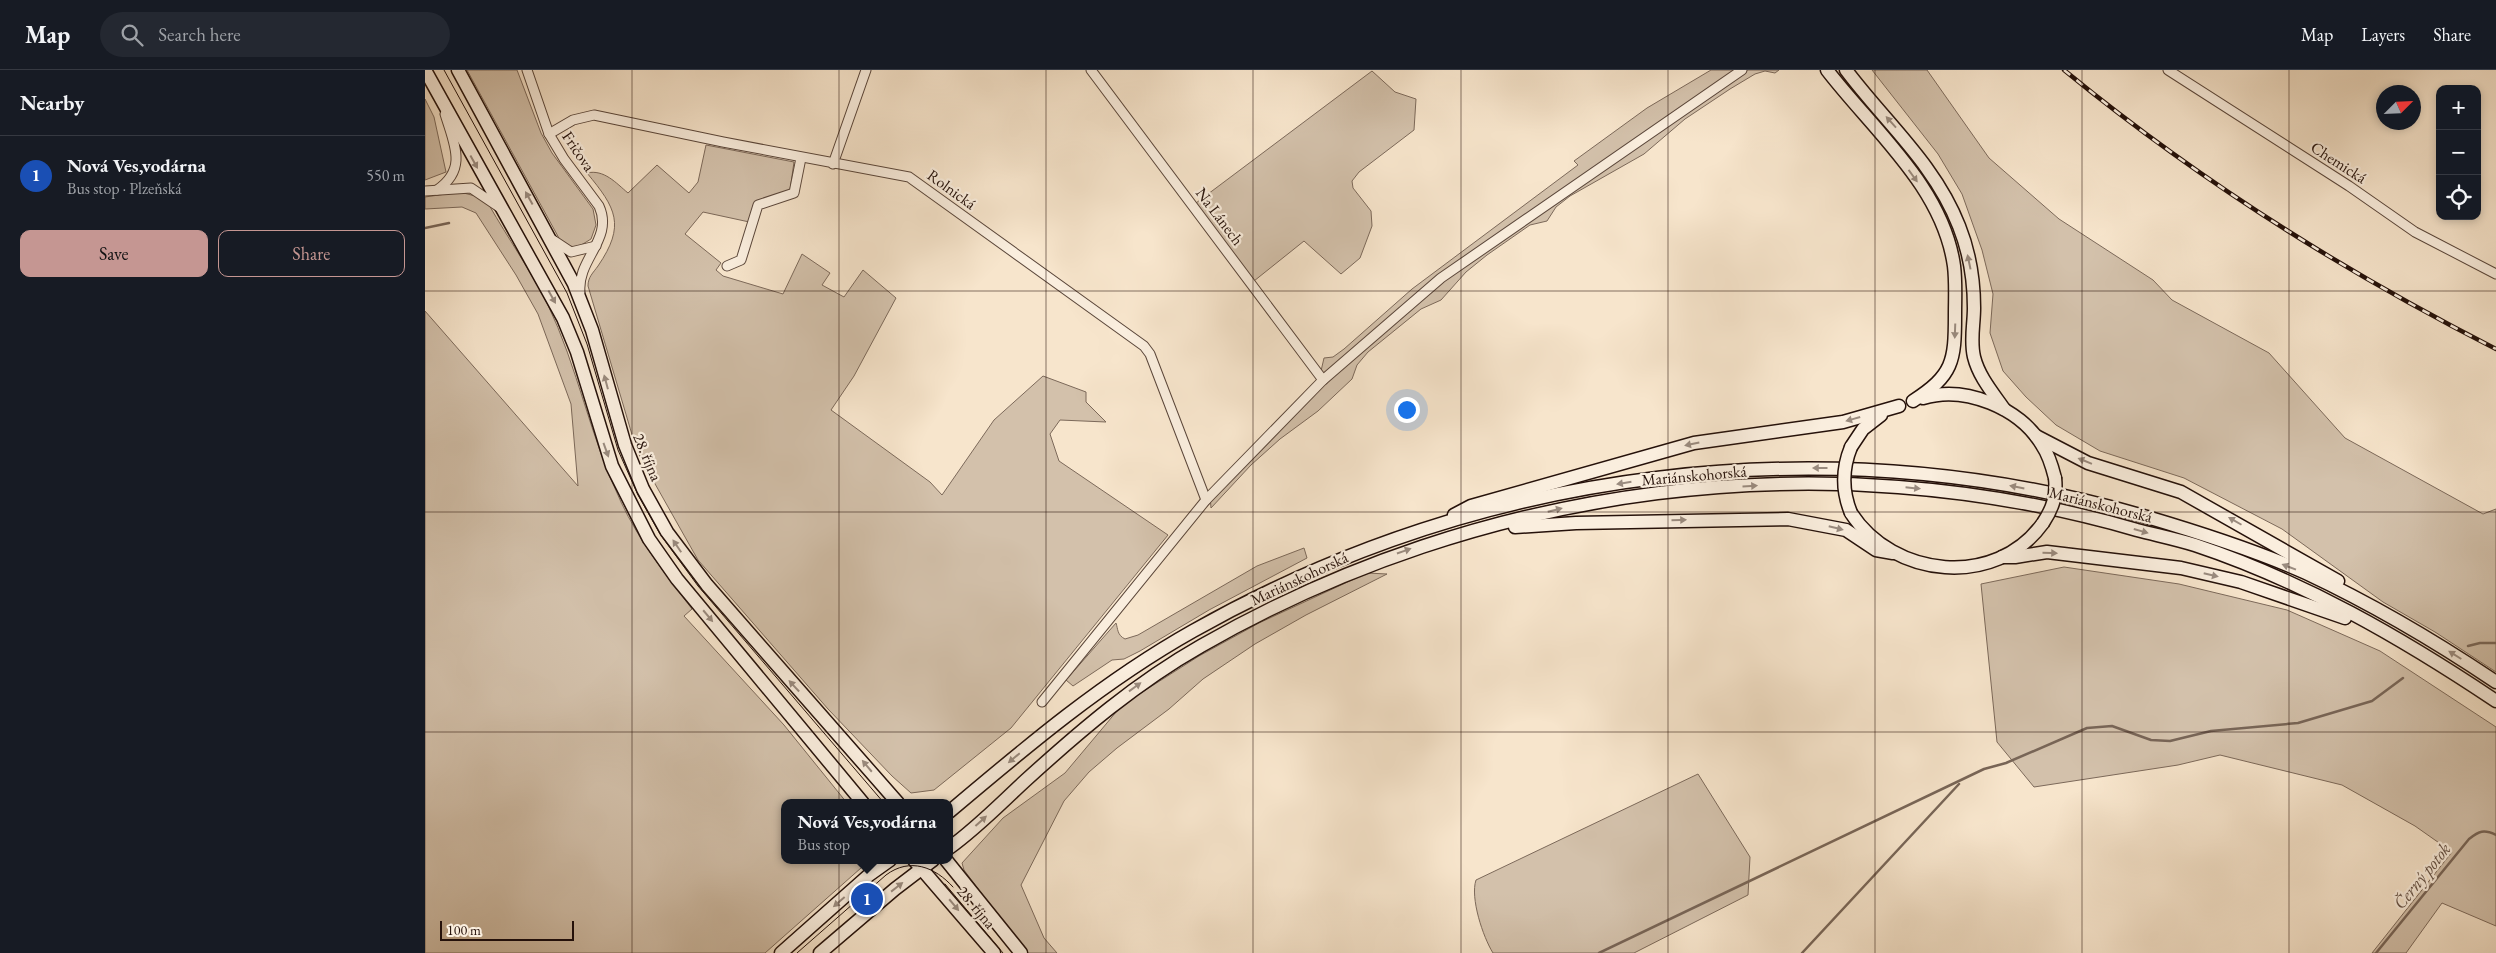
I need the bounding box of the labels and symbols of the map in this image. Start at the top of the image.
north arrow [2376,85,2421,130]
one-way arrow [1885,117,1897,129]
street label: Fričova [557,127,600,176]
street label: Chemická [2307,137,2371,189]
one-way arrow [470,155,479,169]
street label: Rolnická [923,165,981,215]
one-way arrow [1908,169,1918,183]
street label: Na Lánech [1191,183,1248,249]
one-way arrow [525,191,533,205]
one-way arrow [1965,255,1973,270]
one-way arrow [547,290,556,304]
one-way arrow [1951,323,1959,339]
one-way arrow [602,374,610,389]
your location [1394,397,1420,423]
one-way arrow [1845,416,1860,424]
street label: 28. října [628,430,667,485]
one-way arrow [1685,440,1700,448]
one-way arrow [602,443,610,458]
one-way arrow [2077,457,2092,465]
street label: Mariánskohorská [1641,460,1748,491]
one-way arrow [1812,464,1828,472]
one-way arrow [1615,479,1631,487]
one-way arrow [1743,481,1759,489]
street label: Mariánskohorská [2047,482,2155,528]
one-way arrow [2009,483,2024,491]
one-way arrow [1905,484,1921,492]
one-way arrow [1547,506,1562,514]
one-way arrow [1671,516,1687,524]
one-way arrow [2228,517,2242,525]
one-way arrow [1828,524,1843,532]
one-way arrow [2133,527,2148,535]
one-way arrow [672,539,682,553]
street label: Mariánskohorská [1247,546,1352,610]
one-way arrow [1397,547,1412,555]
one-way arrow [2043,549,2059,557]
one-way arrow [2282,563,2297,570]
one-way arrow [2204,571,2219,579]
one-way arrow [703,609,714,622]
one-way arrow [2449,650,2462,660]
one-way arrow [788,680,800,692]
one-way arrow [1128,682,1141,693]
one-way arrow [1008,752,1021,763]
one-way arrow [861,759,872,772]
one-way arrow [975,815,987,827]
water label: Černý potok [2388,838,2456,914]
pin: 1 [851,880,883,918]
street label: 28. října [953,881,1001,934]
one-way arrow [890,882,903,893]
one-way arrow [833,896,845,908]
one-way arrow [949,898,960,911]
scale bar [440,918,574,941]

